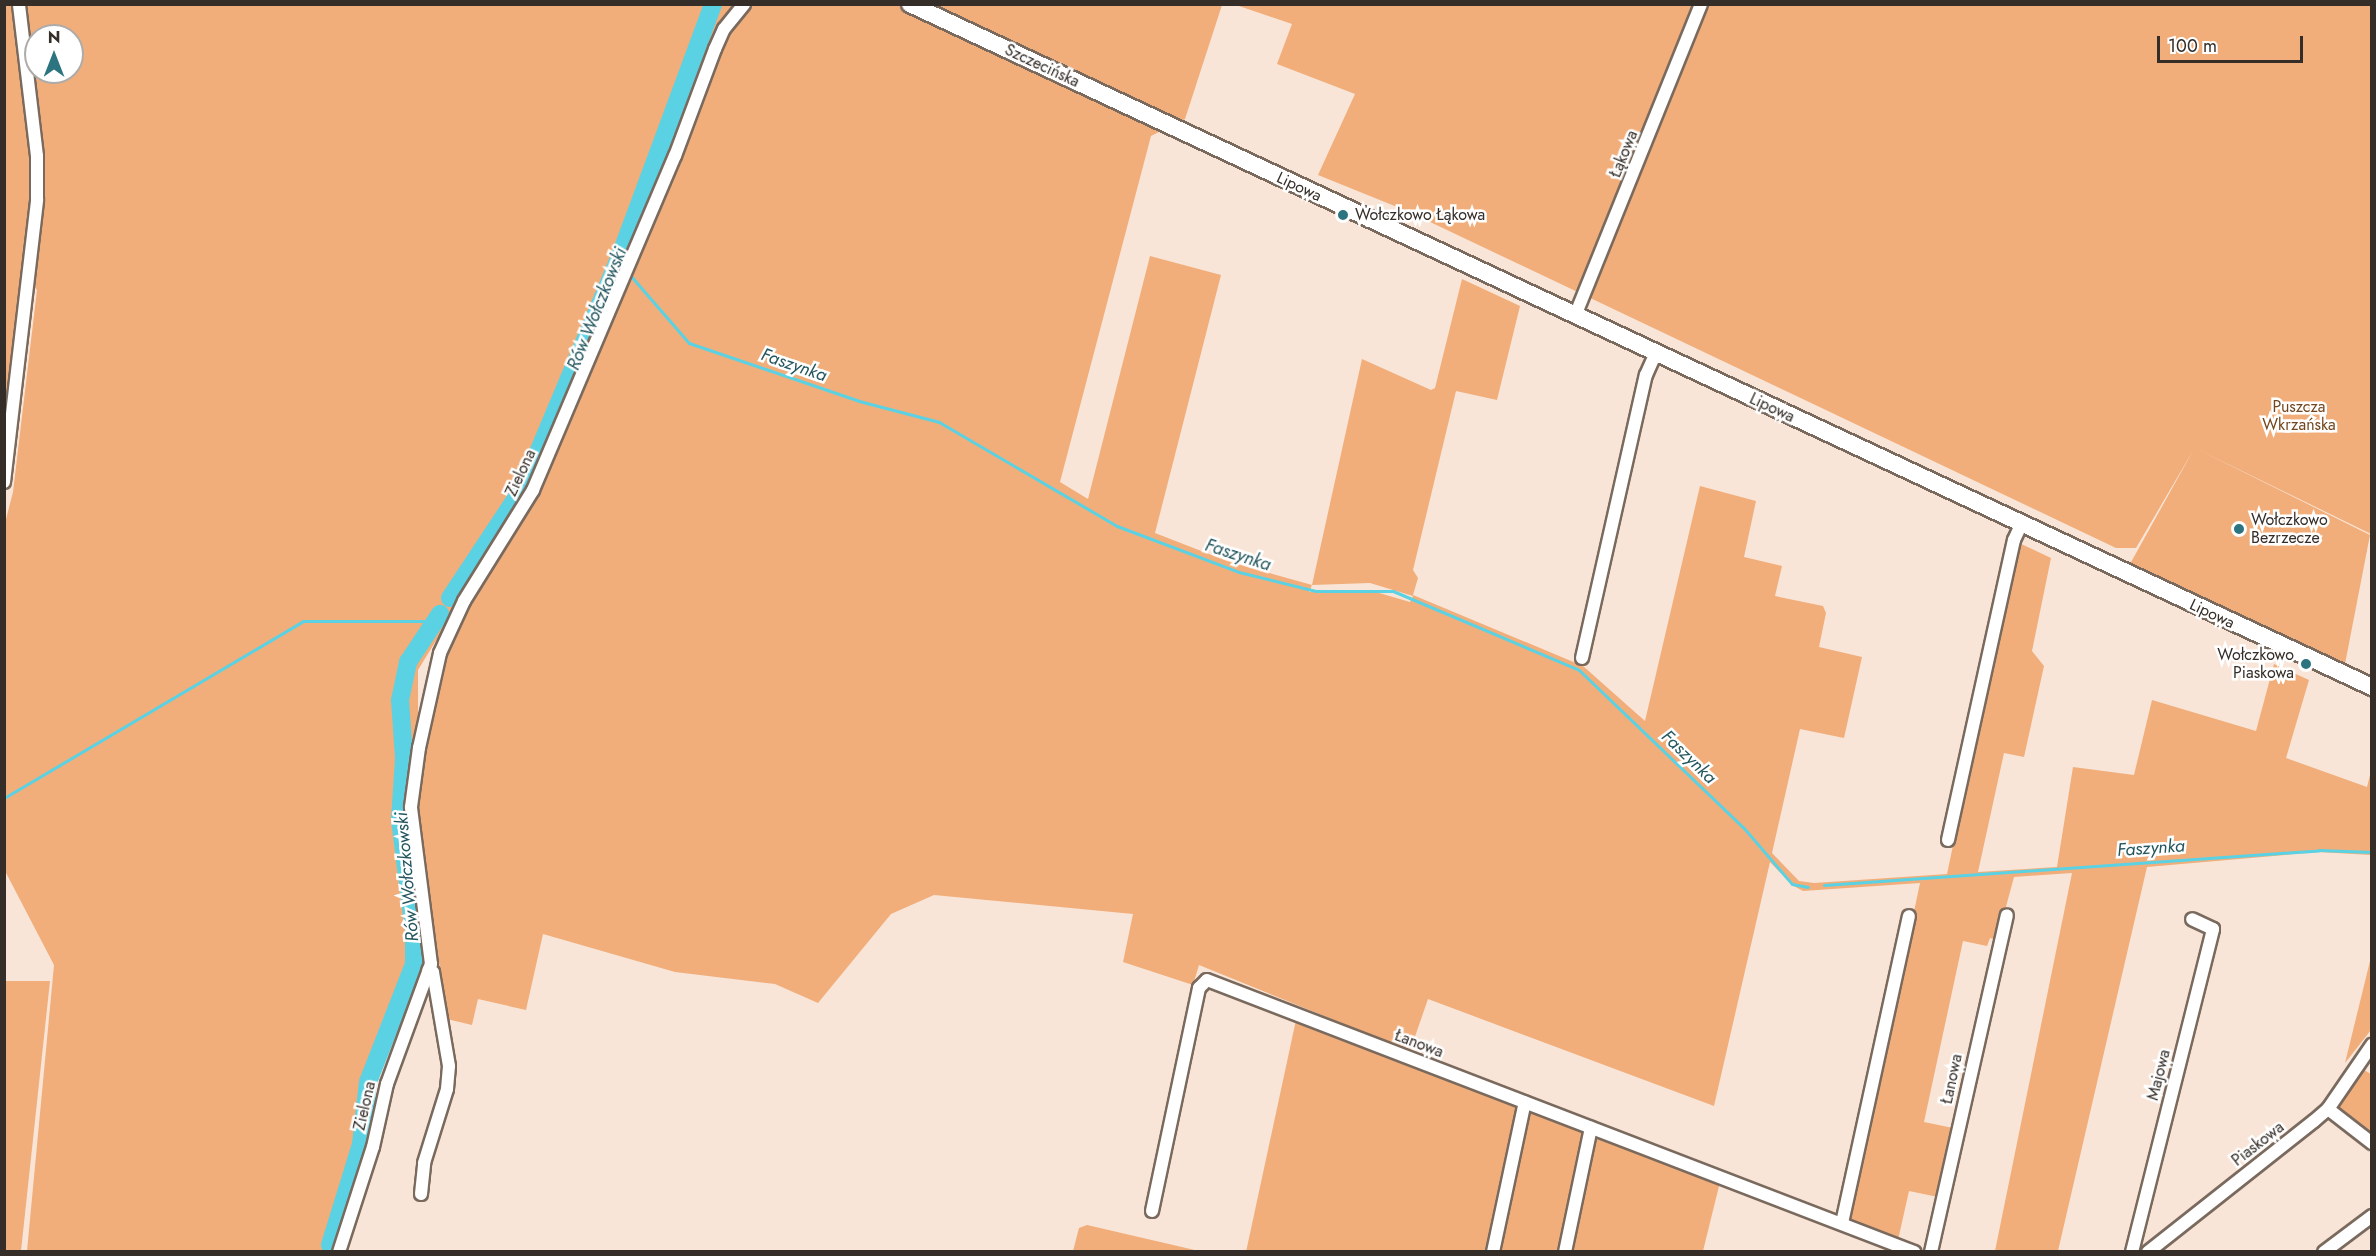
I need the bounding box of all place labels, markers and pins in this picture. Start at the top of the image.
place label: Wołczkowo Łąkowa [1355,205,1485,225]
marker: Wołczkowo Łąkowa [1336,208,1350,222]
place label: Wołczkowo Bezrzecze [2251,510,2328,548]
marker: Wołczkowo Bezrzecze [2232,522,2246,536]
place label: Wołczkowo Piaskowa [2217,645,2294,683]
marker: Wołczkowo Piaskowa [2299,657,2313,671]

